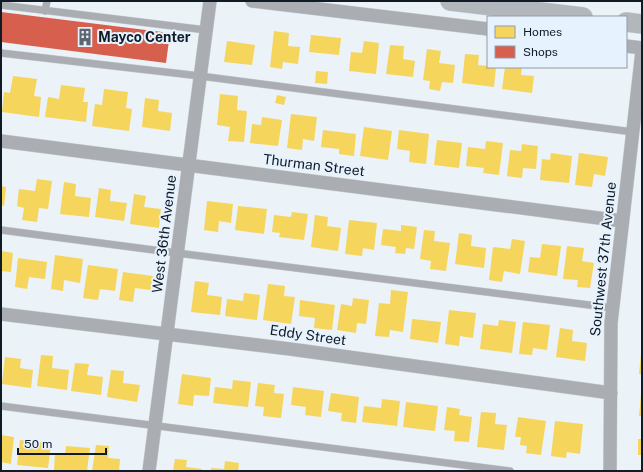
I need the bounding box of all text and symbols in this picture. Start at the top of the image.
legend [487,16,627,68]
text: Homes [523,25,562,39]
building icon: Mayco Center [75,27,95,47]
place label: Mayco Center [98,29,191,45]
text: Shops [523,45,558,59]
street label: Thurman Street [262,151,366,179]
street label: West 36th Avenue [149,174,179,294]
street label: Southwest 37th Avenue [587,181,619,337]
street label: Eddy Street [269,322,347,348]
scale bar [18,430,106,456]
text: 50 m [24,437,52,451]

